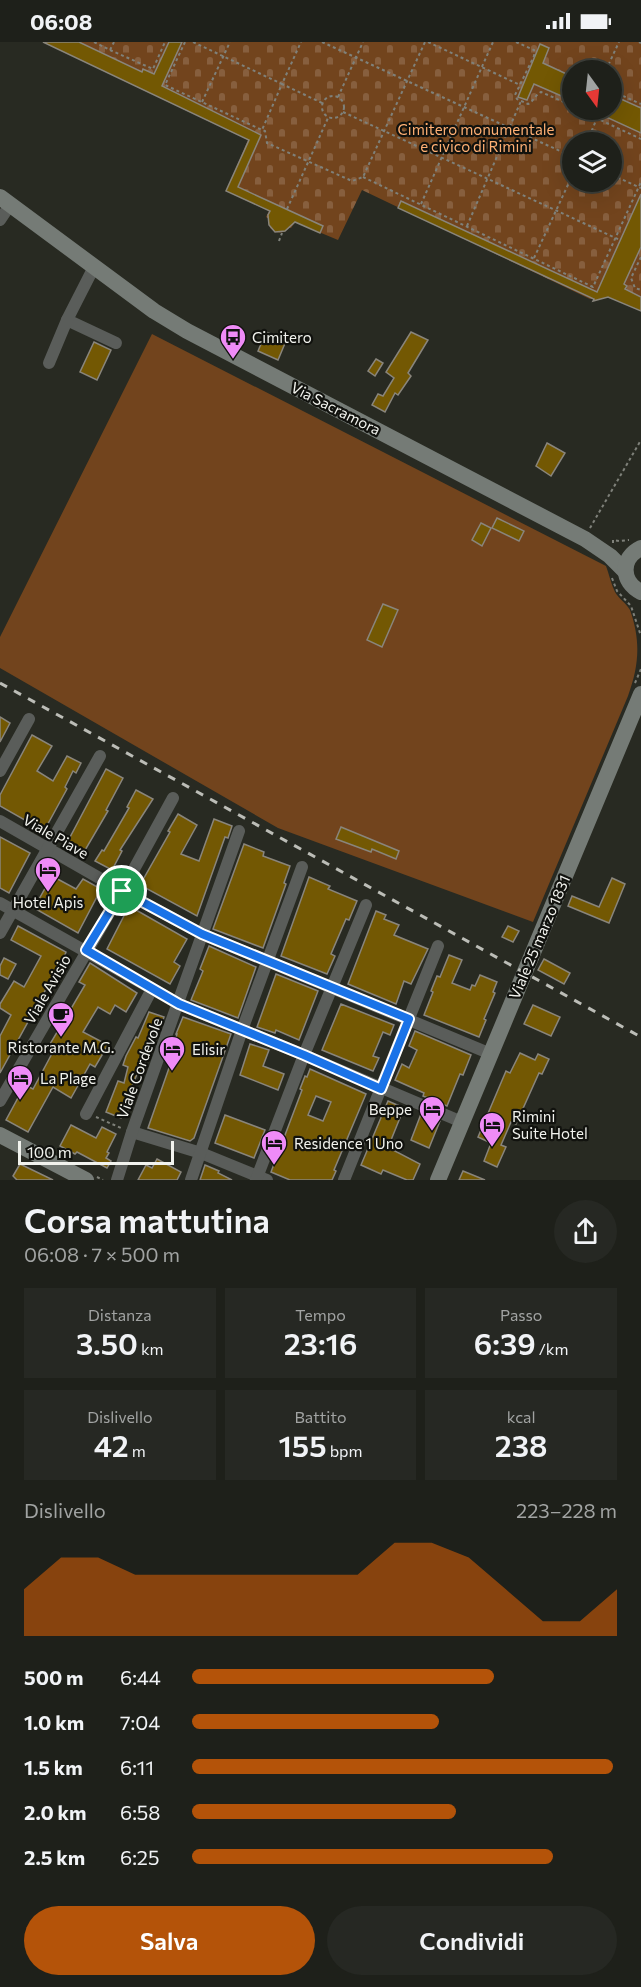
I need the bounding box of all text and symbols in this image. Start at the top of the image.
text: 06:08 [30,8,92,35]
north arrow [562,60,622,120]
map controls [562,60,622,192]
park label: Cimitero monumentale e civico di Rimini [398,120,555,155]
button: layers [562,132,622,192]
bus stop icon: Cimitero [218,322,248,360]
place label: Cimitero [252,328,312,346]
street label: Via Sacramora [288,378,384,438]
street label: Viale Piave [20,810,92,862]
hotel icon: Hotel Apis [33,855,63,893]
pin [96,865,147,916]
street label: Viale 25 marzo 1831 [505,872,573,1002]
icon: arrive [105,874,138,907]
place label: Hotel Apis [13,893,83,911]
street label: Viale Avisio [20,951,74,1027]
cafe icon: Ristorante M.G. [46,1000,76,1038]
street label: Viale Cordevole [112,1015,166,1121]
hotel icon: Elisir [157,1034,187,1072]
place label: Ristorante M.G. [8,1038,114,1056]
place label: Elisir [192,1040,225,1058]
hotel icon: La Plage [5,1063,35,1101]
place label: La Plage [40,1069,96,1087]
hotel icon: Beppe [417,1094,447,1132]
place label: Beppe [369,1100,412,1118]
place label: Rimini Suite Hotel [512,1107,588,1142]
hotel icon: Rimini Suite Hotel [477,1110,507,1148]
hotel icon: Residence 1 Uno [259,1128,289,1166]
place label: Residence 1 Uno [294,1134,403,1152]
scale bar [18,1138,174,1166]
text: 100 m [27,1142,72,1161]
text: Corsa mattutina [24,1199,270,1240]
button: share [554,1200,617,1263]
text: 06:08 · 7 × 500 m [24,1242,180,1266]
text: Distanza [88,1305,152,1324]
text: Tempo [295,1305,346,1324]
text: Passo [500,1305,542,1324]
text: 3.50 [76,1324,138,1361]
text: 23:16 [284,1324,357,1361]
text: 6:39 [474,1324,536,1361]
text: km [138,1339,164,1358]
text: /km [536,1339,568,1358]
text: Dislivello [87,1407,153,1426]
text: Battito [295,1407,346,1426]
text: kcal [507,1407,535,1426]
text: 42 [94,1426,129,1463]
text: 155 [278,1426,327,1463]
text: 238 [495,1426,548,1463]
text: m [129,1441,146,1460]
text: bpm [327,1441,363,1460]
text: Dislivello [24,1498,106,1522]
text: 223–228 m [516,1498,617,1522]
text: 500 m [24,1665,84,1689]
text: 6:44 [120,1665,161,1689]
text: 1.0 km [24,1710,84,1734]
text: 7:04 [120,1710,160,1734]
text: 1.5 km [24,1755,83,1779]
text: 6:11 [120,1755,154,1779]
text: 2.0 km [24,1800,86,1824]
text: 6:58 [120,1800,161,1824]
text: 2.5 km [24,1845,85,1869]
text: 6:25 [120,1845,159,1869]
button: Salva [24,1906,315,1975]
button: Condividi [327,1906,617,1975]

